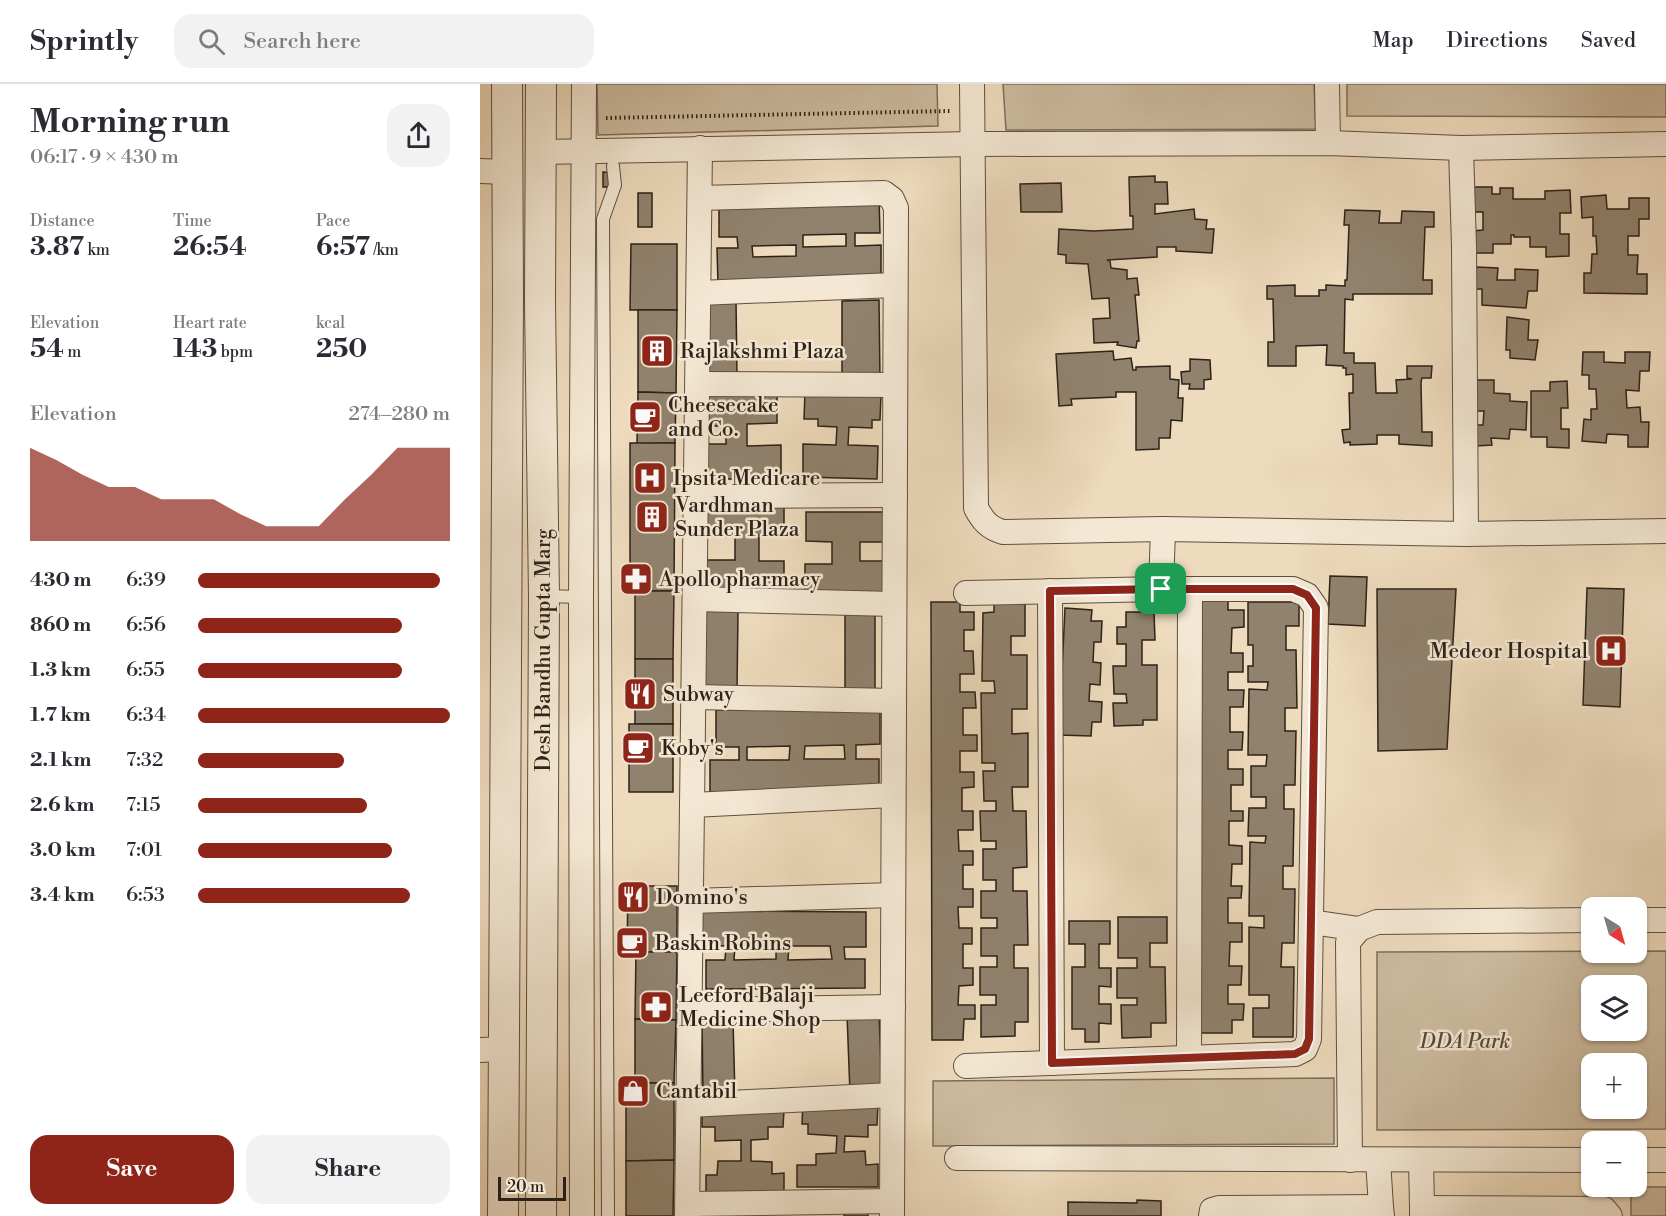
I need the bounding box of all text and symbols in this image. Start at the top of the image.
search box [174,14,594,68]
text: Sprintly [30,24,138,59]
icon: search [195,25,228,58]
text: Search here [243,28,361,55]
text: Map [1372,28,1414,54]
text: Directions [1447,28,1548,54]
text: Saved [1581,28,1636,54]
text: Morning run [30,102,230,143]
button: share [387,104,450,167]
text: 06:17 · 9 × 430 m [30,145,179,170]
text: Distance [30,211,95,231]
text: Time [173,211,212,231]
text: Pace [316,211,350,231]
text: 3.87 [30,231,84,263]
text: 26:54 [173,231,247,263]
text: 6:57 [316,231,370,263]
text: km [84,240,110,260]
text: /km [370,240,399,260]
text: Elevation [30,313,99,333]
text: Heart rate [173,313,247,333]
text: kcal [316,313,345,333]
text: 54 [30,333,64,365]
text: 143 [173,333,217,365]
text: 250 [316,333,367,365]
building icon: Rajlakshmi Plaza [639,333,675,369]
place label: Rajlakshmi Plaza [680,339,845,365]
text: m [64,342,81,362]
text: bpm [217,342,253,362]
place label: Cheesecake and Co. [668,393,779,443]
cafe icon: Cheesecake and Co. [627,399,663,435]
text: Elevation [30,402,117,427]
text: 274–280 m [349,402,450,427]
hospital icon: Ipsita Medicare [632,460,668,496]
place label: Ipsita Medicare [673,466,820,492]
place label: Vardhman Sunder Plaza [674,493,800,543]
building icon: Vardhman Sunder Plaza [634,499,670,535]
street label: Desh Bandhu Gupta Marg [531,528,557,771]
pharmacy icon: Apollo pharmacy [618,561,654,597]
pin [1135,563,1186,614]
place label: Apollo pharmacy [658,567,821,593]
text: 430 m [30,568,91,593]
text: 6:39 [126,568,166,593]
icon: arrive [1144,572,1177,605]
text: 860 m [30,613,91,638]
text: 6:56 [126,613,166,638]
hospital icon: Medeor Hospital [1593,633,1629,669]
place label: Medeor Hospital [1430,639,1588,665]
text: 1.3 km [30,658,91,683]
text: 6:55 [126,658,165,683]
restaurant icon: Subway [622,676,658,712]
place label: Subway [663,682,735,708]
text: 1.7 km [30,703,91,728]
text: 6:34 [126,703,166,728]
cafe icon: Koby's [620,730,656,766]
place label: Koby's [661,736,724,762]
text: 2.1 km [30,748,92,773]
text: 7:32 [126,748,163,773]
text: 2.6 km [30,793,94,818]
text: 7:15 [126,793,160,818]
text: 3.0 km [30,838,96,863]
text: 7:01 [126,838,162,863]
restaurant icon: Domino's [615,879,651,915]
text: 3.4 km [30,883,95,908]
text: 6:53 [126,883,165,908]
place label: Domino's [656,885,748,911]
north arrow [1581,897,1647,963]
map controls [1581,897,1647,1197]
cafe icon: Baskin Robins [614,925,650,961]
place label: Baskin Robins [654,931,791,957]
button: layers [1581,975,1647,1041]
place label: Leeford Balaji Medicine Shop [679,983,821,1033]
pharmacy icon: Leeford Balaji Medicine Shop [638,989,674,1025]
park label: DDA Park [1419,1029,1510,1055]
button: + [1581,1053,1647,1119]
shop icon: Cantabil [615,1073,651,1109]
place label: Cantabil [656,1079,737,1105]
button: − [1581,1131,1647,1197]
button: Save [30,1135,234,1204]
button: Share [246,1135,450,1204]
scale bar [498,1174,566,1202]
text: 20 m [507,1177,544,1197]

